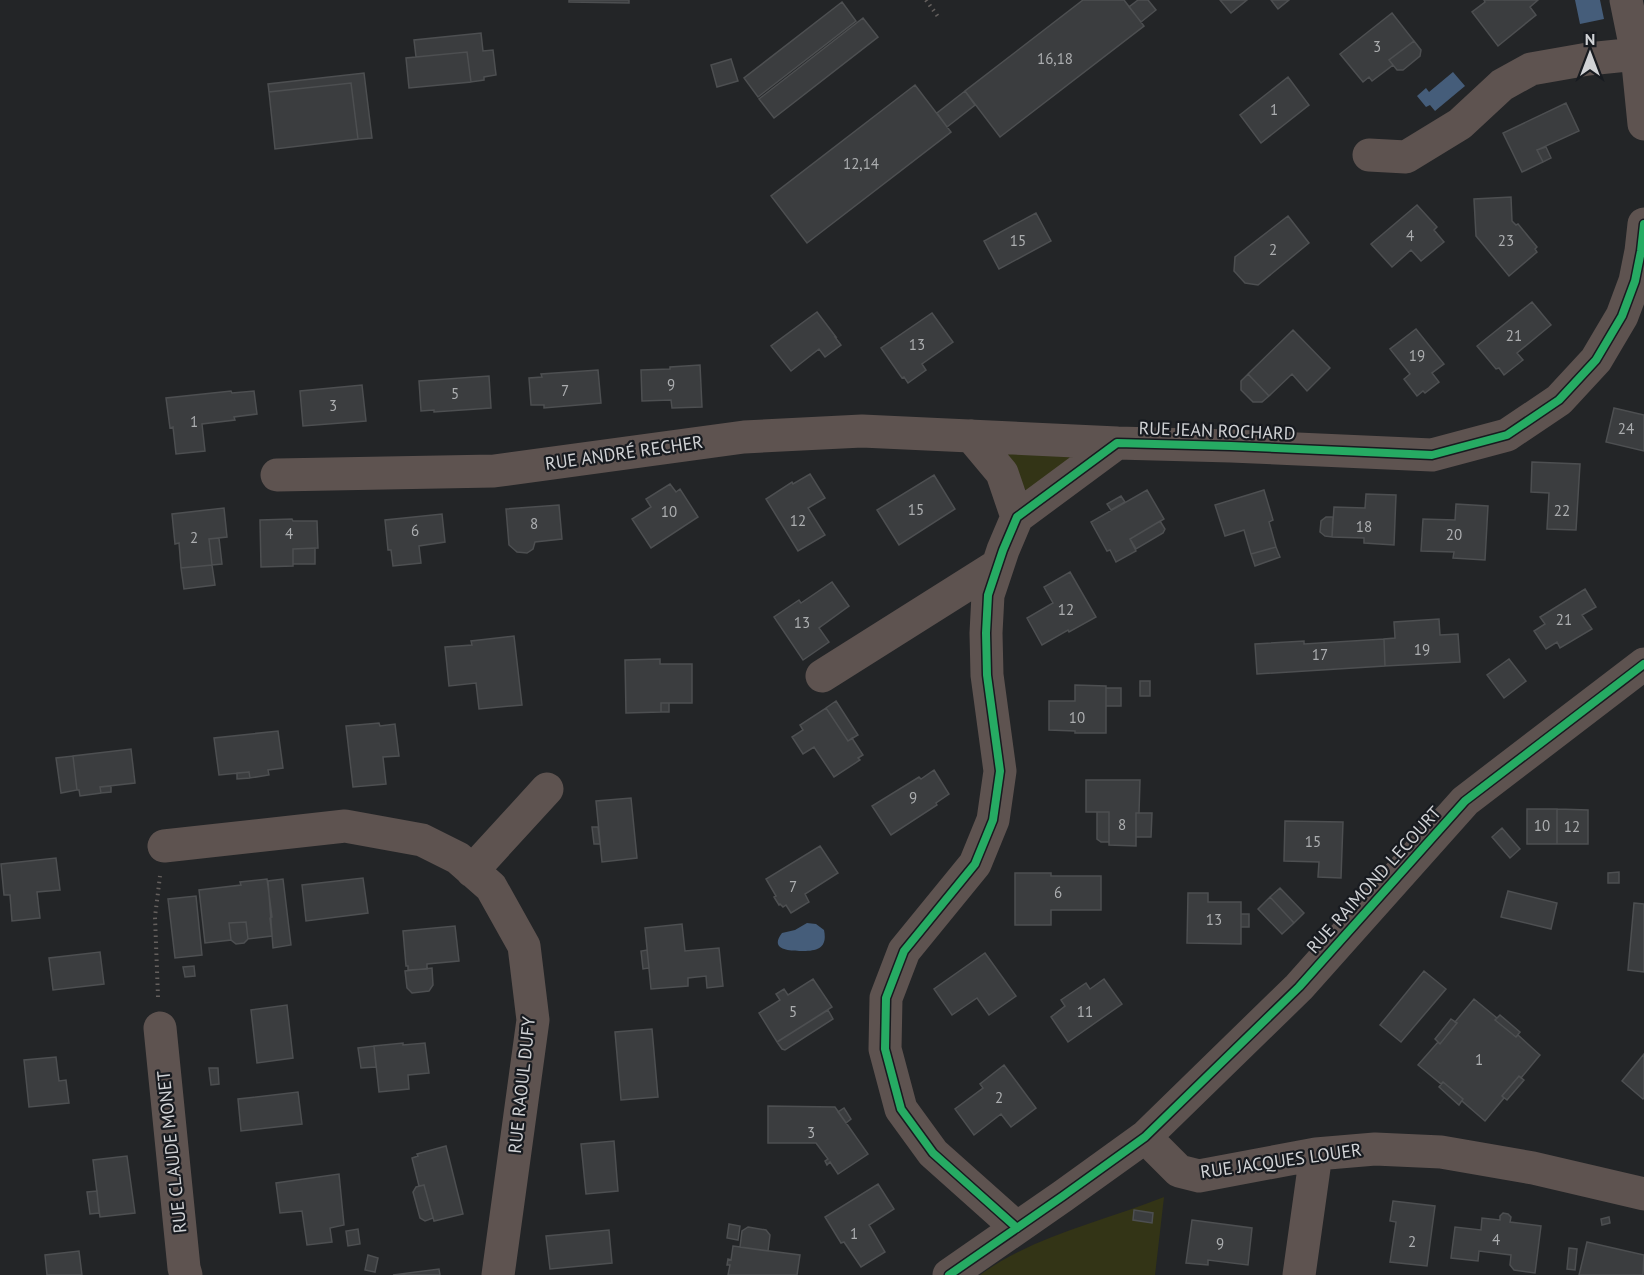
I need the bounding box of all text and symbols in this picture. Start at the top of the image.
north arrow [1560,24,1620,84]
text: N [1585,29,1595,49]
house number: 3 [1373,37,1381,56]
house number: 16,18 [1037,49,1073,68]
house number: 1 [1270,100,1278,119]
house number: 12,14 [843,154,879,173]
house number: 4 [1406,226,1414,245]
house number: 15 [1010,231,1026,250]
house number: 23 [1498,231,1514,250]
house number: 2 [1269,240,1277,259]
house number: 21 [1506,326,1522,345]
house number: 13 [909,335,925,354]
house number: 19 [1409,346,1425,365]
house number: 9 [667,375,675,394]
house number: 7 [561,381,569,400]
house number: 5 [451,384,459,403]
house number: 3 [329,396,337,415]
house number: 1 [190,412,198,431]
street label: RUE JEAN ROCHARD [1138,416,1296,445]
house number: 24 [1618,419,1634,438]
street label: RUE ANDRÉ RECHER [544,430,705,475]
house number: 15 [908,500,924,519]
house number: 22 [1554,501,1570,520]
house number: 10 [661,502,677,521]
house number: 12 [790,511,806,530]
house number: 8 [530,514,538,533]
house number: 18 [1356,517,1372,536]
house number: 6 [411,521,419,540]
house number: 4 [285,524,293,543]
house number: 20 [1446,525,1462,544]
house number: 2 [190,528,198,547]
house number: 12 [1058,600,1074,619]
house number: 21 [1556,610,1572,629]
house number: 13 [794,613,810,632]
house number: 19 [1414,640,1430,659]
house number: 17 [1312,645,1328,664]
house number: 10 [1069,708,1085,727]
house number: 9 [909,788,917,807]
street label: RUE RAIMOND LECOURT [1301,801,1446,958]
house number: 8 [1118,815,1126,834]
house number: 10 [1534,816,1550,835]
house number: 12 [1564,817,1580,836]
house number: 15 [1305,832,1321,851]
house number: 7 [789,877,797,896]
house number: 6 [1054,883,1062,902]
house number: 13 [1206,910,1222,929]
house number: 5 [789,1002,797,1021]
house number: 11 [1077,1002,1093,1021]
street label: RUE RAOUL DUFY [503,1015,540,1155]
house number: 1 [1475,1050,1483,1069]
street label: RUE CLAUDE MONET [152,1070,191,1235]
house number: 2 [995,1088,1003,1107]
house number: 3 [807,1123,815,1142]
street label: RUE JACQUES LOUER [1199,1138,1363,1183]
house number: 1 [850,1224,858,1243]
house number: 4 [1492,1230,1500,1249]
house number: 2 [1408,1232,1416,1251]
house number: 9 [1216,1234,1224,1253]

